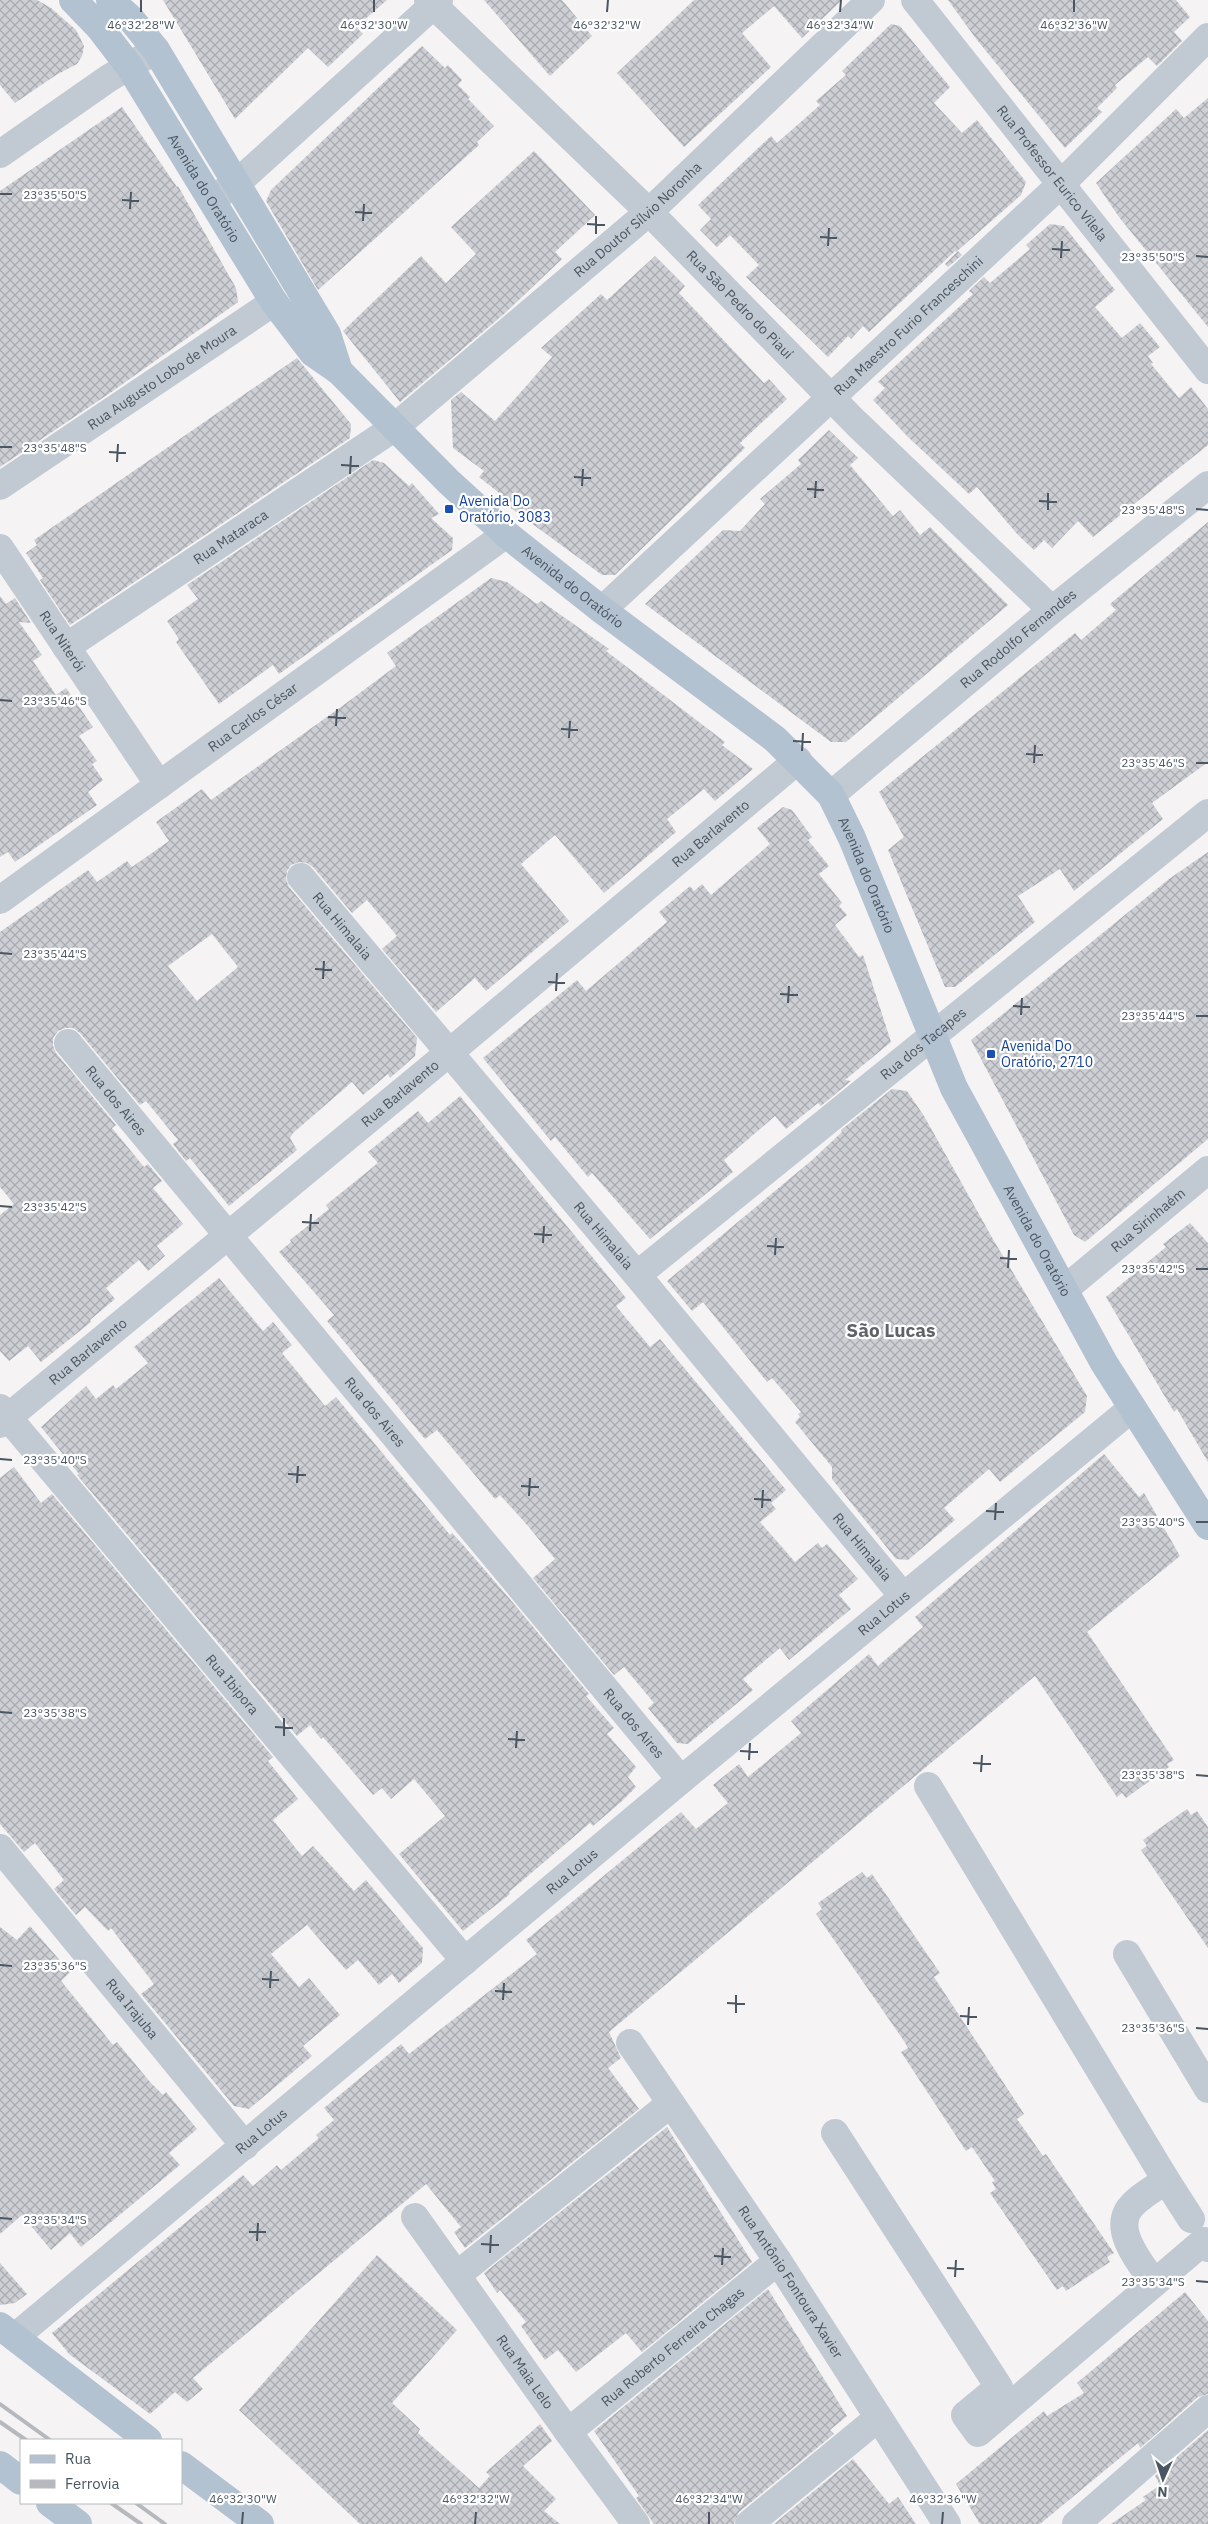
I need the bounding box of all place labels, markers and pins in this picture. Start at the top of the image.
place label: Avenida Do Oratório, 3083 [459,492,551,526]
marker: Avenida Do Oratório, 3083 [443,503,455,515]
place label: Avenida Do Oratório, 2710 [1001,1037,1093,1071]
marker: Avenida Do Oratório, 2710 [985,1048,997,1060]

